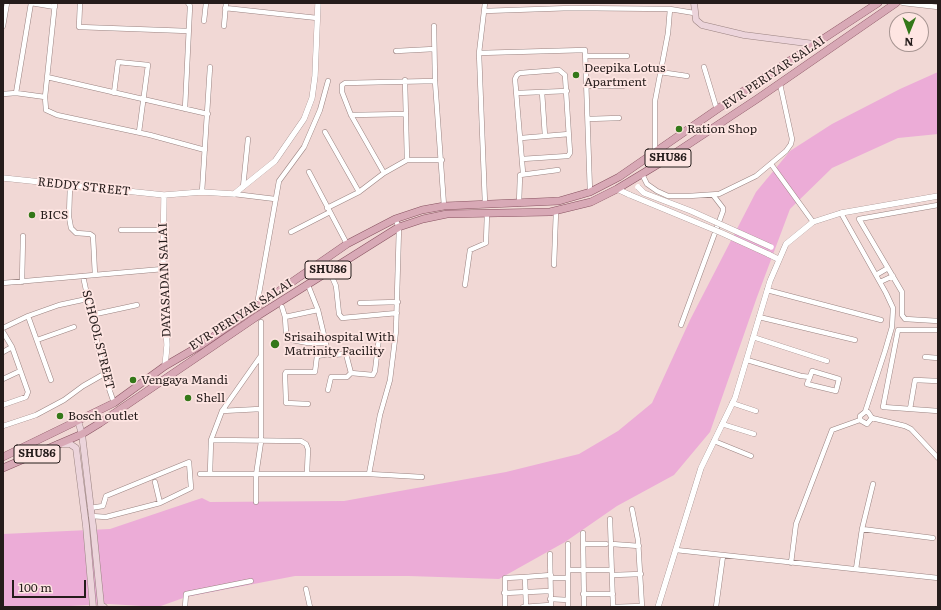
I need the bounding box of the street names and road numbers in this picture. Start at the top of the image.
street label: EVR PERIYAR SALAI [720,33,828,113]
road number: SHU86 [645,149,691,167]
street label: REDDY STREET [37,175,131,199]
street label: DAYASADAN SALAI [156,222,174,338]
road number: SHU86 [305,261,351,279]
street label: EVR PERIYAR SALAI [187,276,295,354]
street label: SCHOOL STREET [79,289,117,391]
road number: SHU86 [14,445,60,463]

